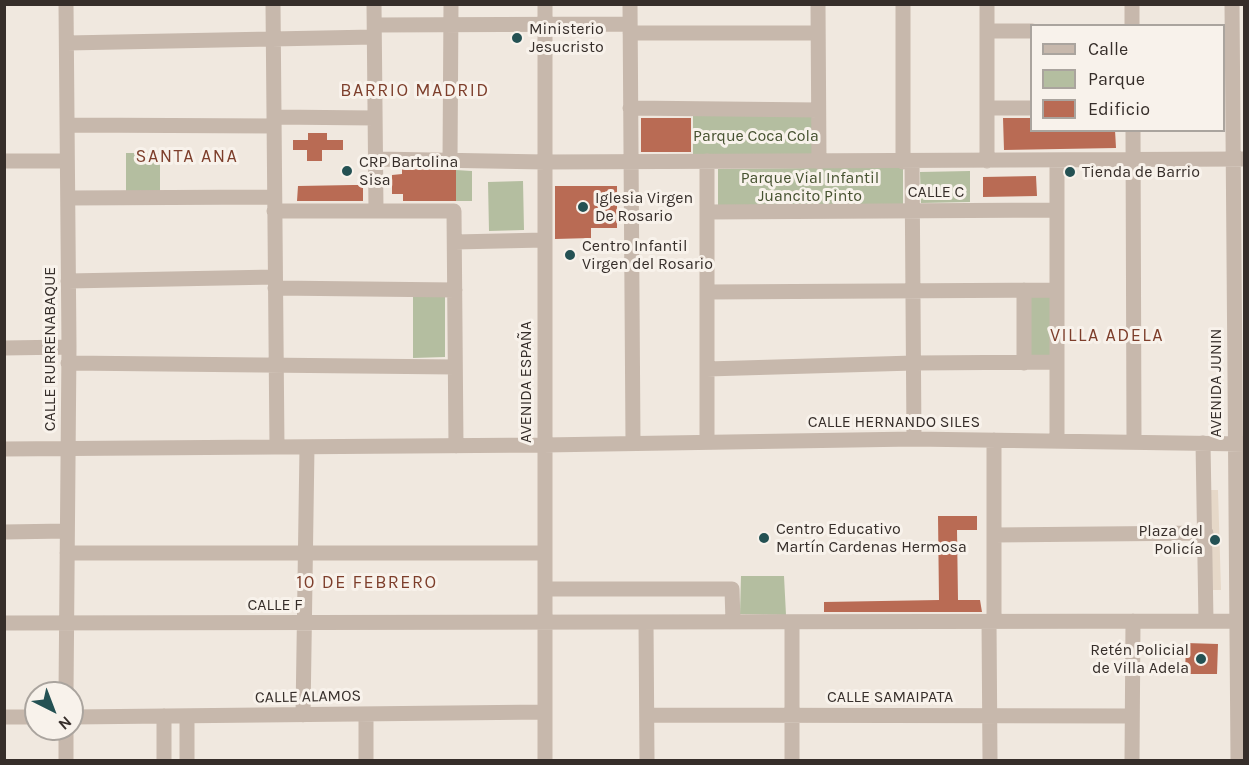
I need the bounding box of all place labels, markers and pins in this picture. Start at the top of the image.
place label: Ministerio Jesucristo [529,19,604,57]
marker: Ministerio Jesucristo [510,31,524,45]
place label: CRP Bartolina Sisa [359,152,458,190]
place label: Tienda de Barrio [1082,162,1200,182]
marker: CRP Bartolina Sisa [340,164,354,178]
marker: Tienda de Barrio [1063,165,1077,179]
place label: Iglesia Virgen De Rosario [595,188,693,226]
marker: Iglesia Virgen De Rosario [576,200,590,214]
place label: Centro Infantil Virgen del Rosario [582,236,713,274]
marker: Centro Infantil Virgen del Rosario [563,248,577,262]
place label: Centro Educativo Martín Cardenas Hermosa [776,519,967,557]
place label: Plaza del Policía [1138,521,1203,559]
marker: Centro Educativo Martín Cardenas Hermosa [757,531,771,545]
marker: Plaza del Policía [1208,533,1222,547]
place label: Retén Policial de Villa Adela [1090,640,1189,678]
marker: Retén Policial de Villa Adela [1194,652,1208,666]

